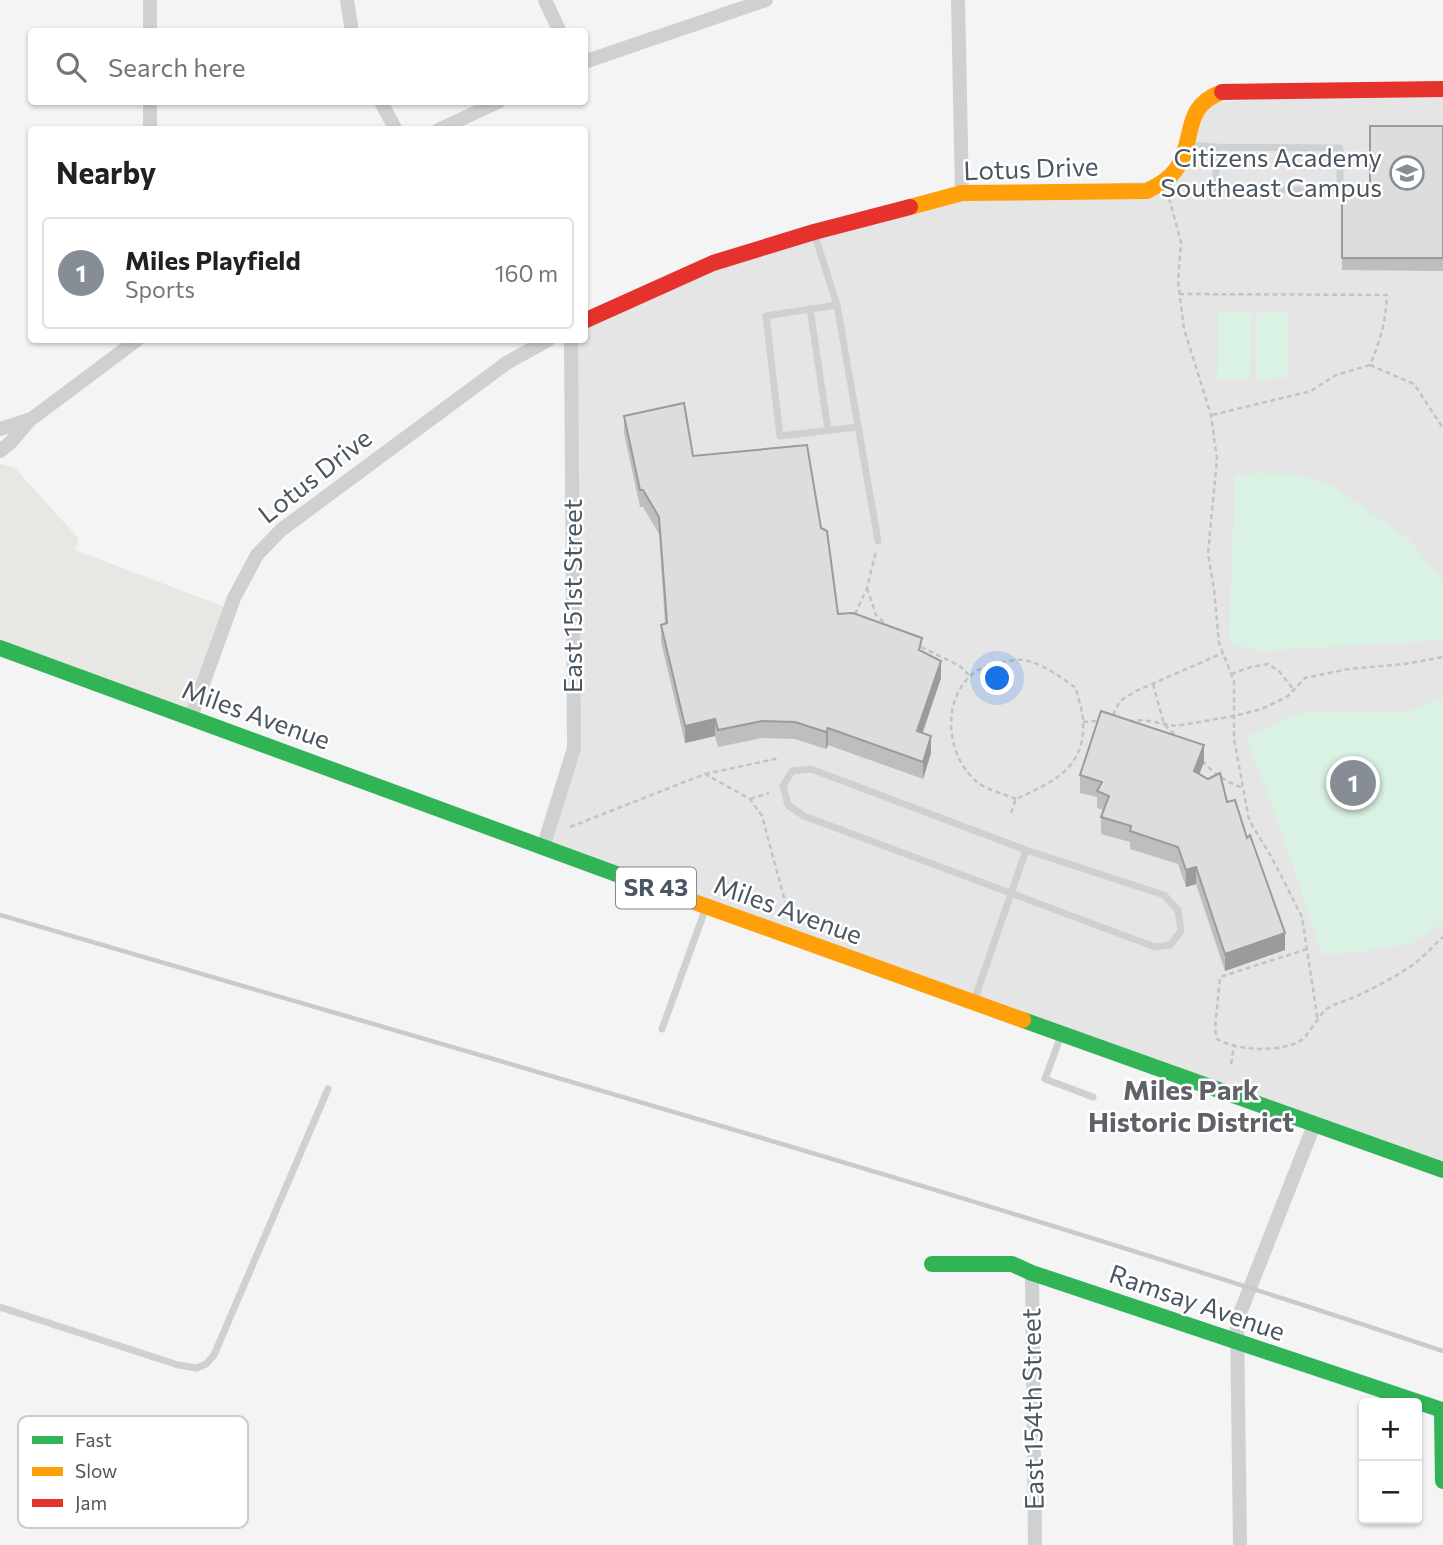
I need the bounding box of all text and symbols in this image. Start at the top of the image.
search box [28,28,588,105]
icon: search [52,48,90,86]
text: Search here [108,51,246,82]
place label: Citizens Academy Southeast Campus [1161,141,1382,202]
street label: Lotus Drive [963,150,1099,185]
text: Nearby [56,153,156,190]
school or university icon: Citizens Academy Southeast Campus [1388,154,1426,192]
text: Miles Playfield [125,244,301,275]
text: 1 [76,259,86,287]
text: 160 m [495,259,558,287]
text: Sports [125,275,195,303]
street label: Lotus Drive [251,421,377,529]
street label: East 151st Street [556,499,587,693]
your location [980,661,1014,695]
street label: Miles Avenue [178,672,335,755]
pin: 1 [1330,757,1376,809]
street label: Miles Avenue [710,867,867,950]
road number: SR 43 [616,868,696,908]
district label: Miles Park Historic District [1088,1072,1294,1138]
street label: Ramsay Avenue [1106,1257,1289,1346]
street label: East 154th Street [1014,1308,1049,1510]
map controls [1359,1398,1422,1524]
button: + [1359,1398,1422,1461]
legend [18,1416,248,1528]
text: Fast [75,1428,112,1451]
text: Slow [75,1459,117,1482]
button: − [1359,1461,1422,1524]
text: Jam [75,1491,107,1514]

